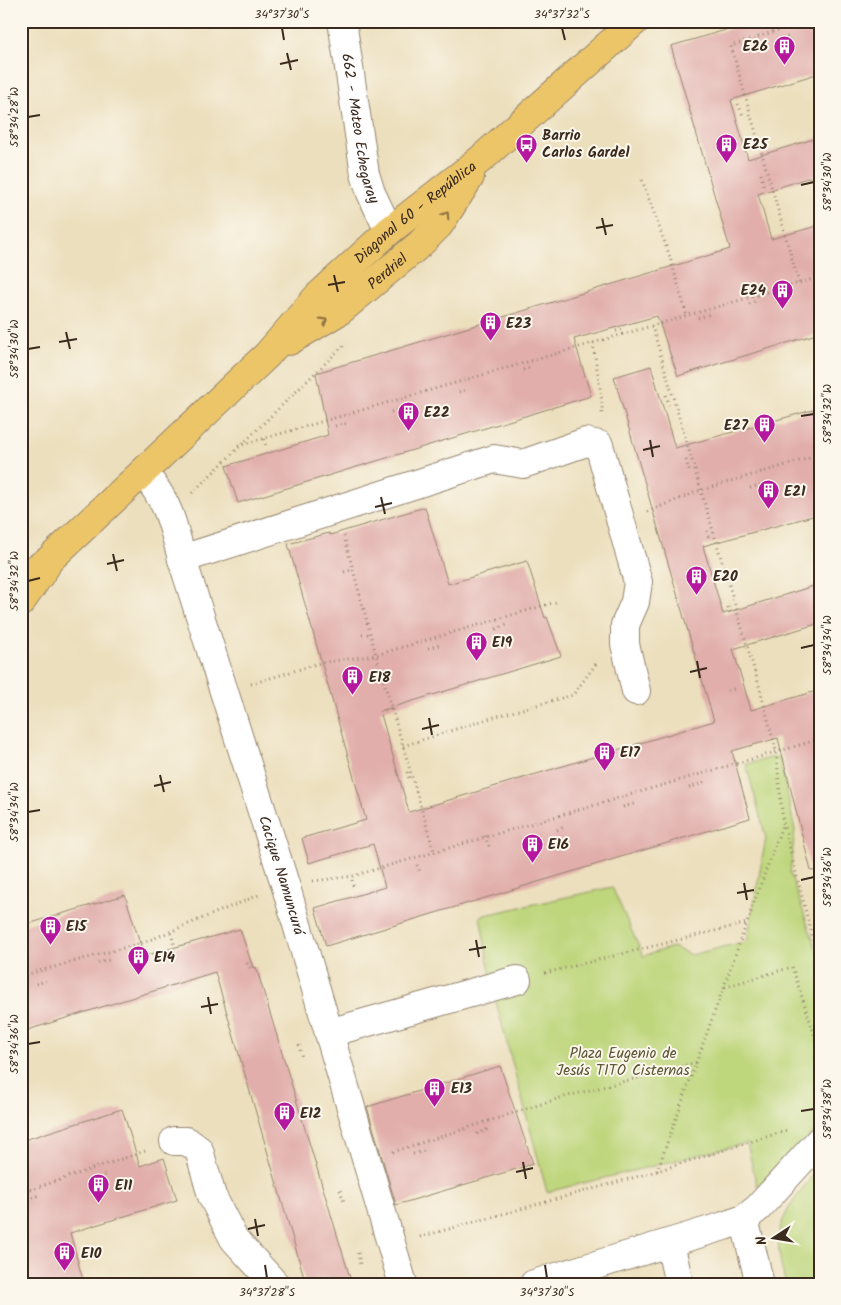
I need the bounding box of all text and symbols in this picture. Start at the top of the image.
text: 34°37'30"S [255,5,310,24]
text: 34°37'32"S [534,5,591,24]
building icon: E26 [772,34,796,65]
place label: E26 [743,35,768,59]
street label: 662 - Mateo Echegaray [334,52,386,209]
text: 58°34'28"W [5,87,24,147]
place label: Barrio Carlos Gardel [542,124,629,165]
bus stop icon: Barrio Carlos Gardel [514,132,538,163]
building icon: E25 [715,132,739,163]
place label: E25 [743,133,769,157]
text: 58°34'30"W [818,152,837,212]
street label: Diagonal 60 - República [349,155,482,270]
one-way arrow [439,211,449,220]
street label: Perdriel [363,248,414,296]
building icon: E24 [770,278,794,309]
place label: E24 [741,279,766,303]
building icon: E23 [478,311,502,342]
place label: E23 [506,312,531,336]
one-way arrow [318,317,327,327]
text: 58°34'30"W [5,319,24,379]
text: 58°34'32"W [818,384,837,444]
building icon: E22 [396,400,420,431]
place label: E22 [424,401,450,425]
building icon: E27 [752,413,776,444]
place label: E27 [724,414,749,438]
building icon: E21 [756,479,780,510]
place label: E21 [784,480,806,504]
text: 58°34'32"W [5,551,24,611]
building icon: E20 [685,564,709,595]
place label: E20 [713,565,738,589]
text: 58°34'34"W [818,615,837,675]
building icon: E19 [464,630,488,661]
place label: E19 [492,631,513,655]
building icon: E18 [341,665,365,696]
place label: E18 [369,666,391,690]
building icon: E17 [592,740,616,771]
place label: E17 [620,741,641,765]
text: 58°34'34"W [5,782,24,842]
street label: Cacique Namuncurá [251,813,311,940]
building icon: E16 [520,832,544,863]
place label: E16 [548,833,569,857]
text: 58°34'36"W [818,847,837,907]
building icon: E15 [38,914,62,945]
place label: E15 [66,915,88,939]
building icon: E14 [126,945,150,976]
place label: E14 [154,946,175,970]
text: 58°34'36"W [5,1014,24,1074]
park label: Plaza Eugenio de Jesús TITO Cisternas [556,1042,690,1083]
building icon: E13 [423,1076,447,1107]
place label: E13 [451,1077,472,1101]
text: 58°34'38"W [818,1079,837,1139]
building icon: E12 [272,1101,296,1132]
place label: E12 [300,1102,322,1126]
building icon: E11 [87,1173,111,1204]
place label: E11 [115,1174,133,1198]
north arrow [748,1212,798,1262]
text: N [751,1234,774,1247]
building icon: E10 [53,1241,77,1272]
place label: E10 [81,1242,102,1266]
text: 34°37'28"S [239,1283,296,1302]
text: 34°37'30"S [520,1283,575,1302]

